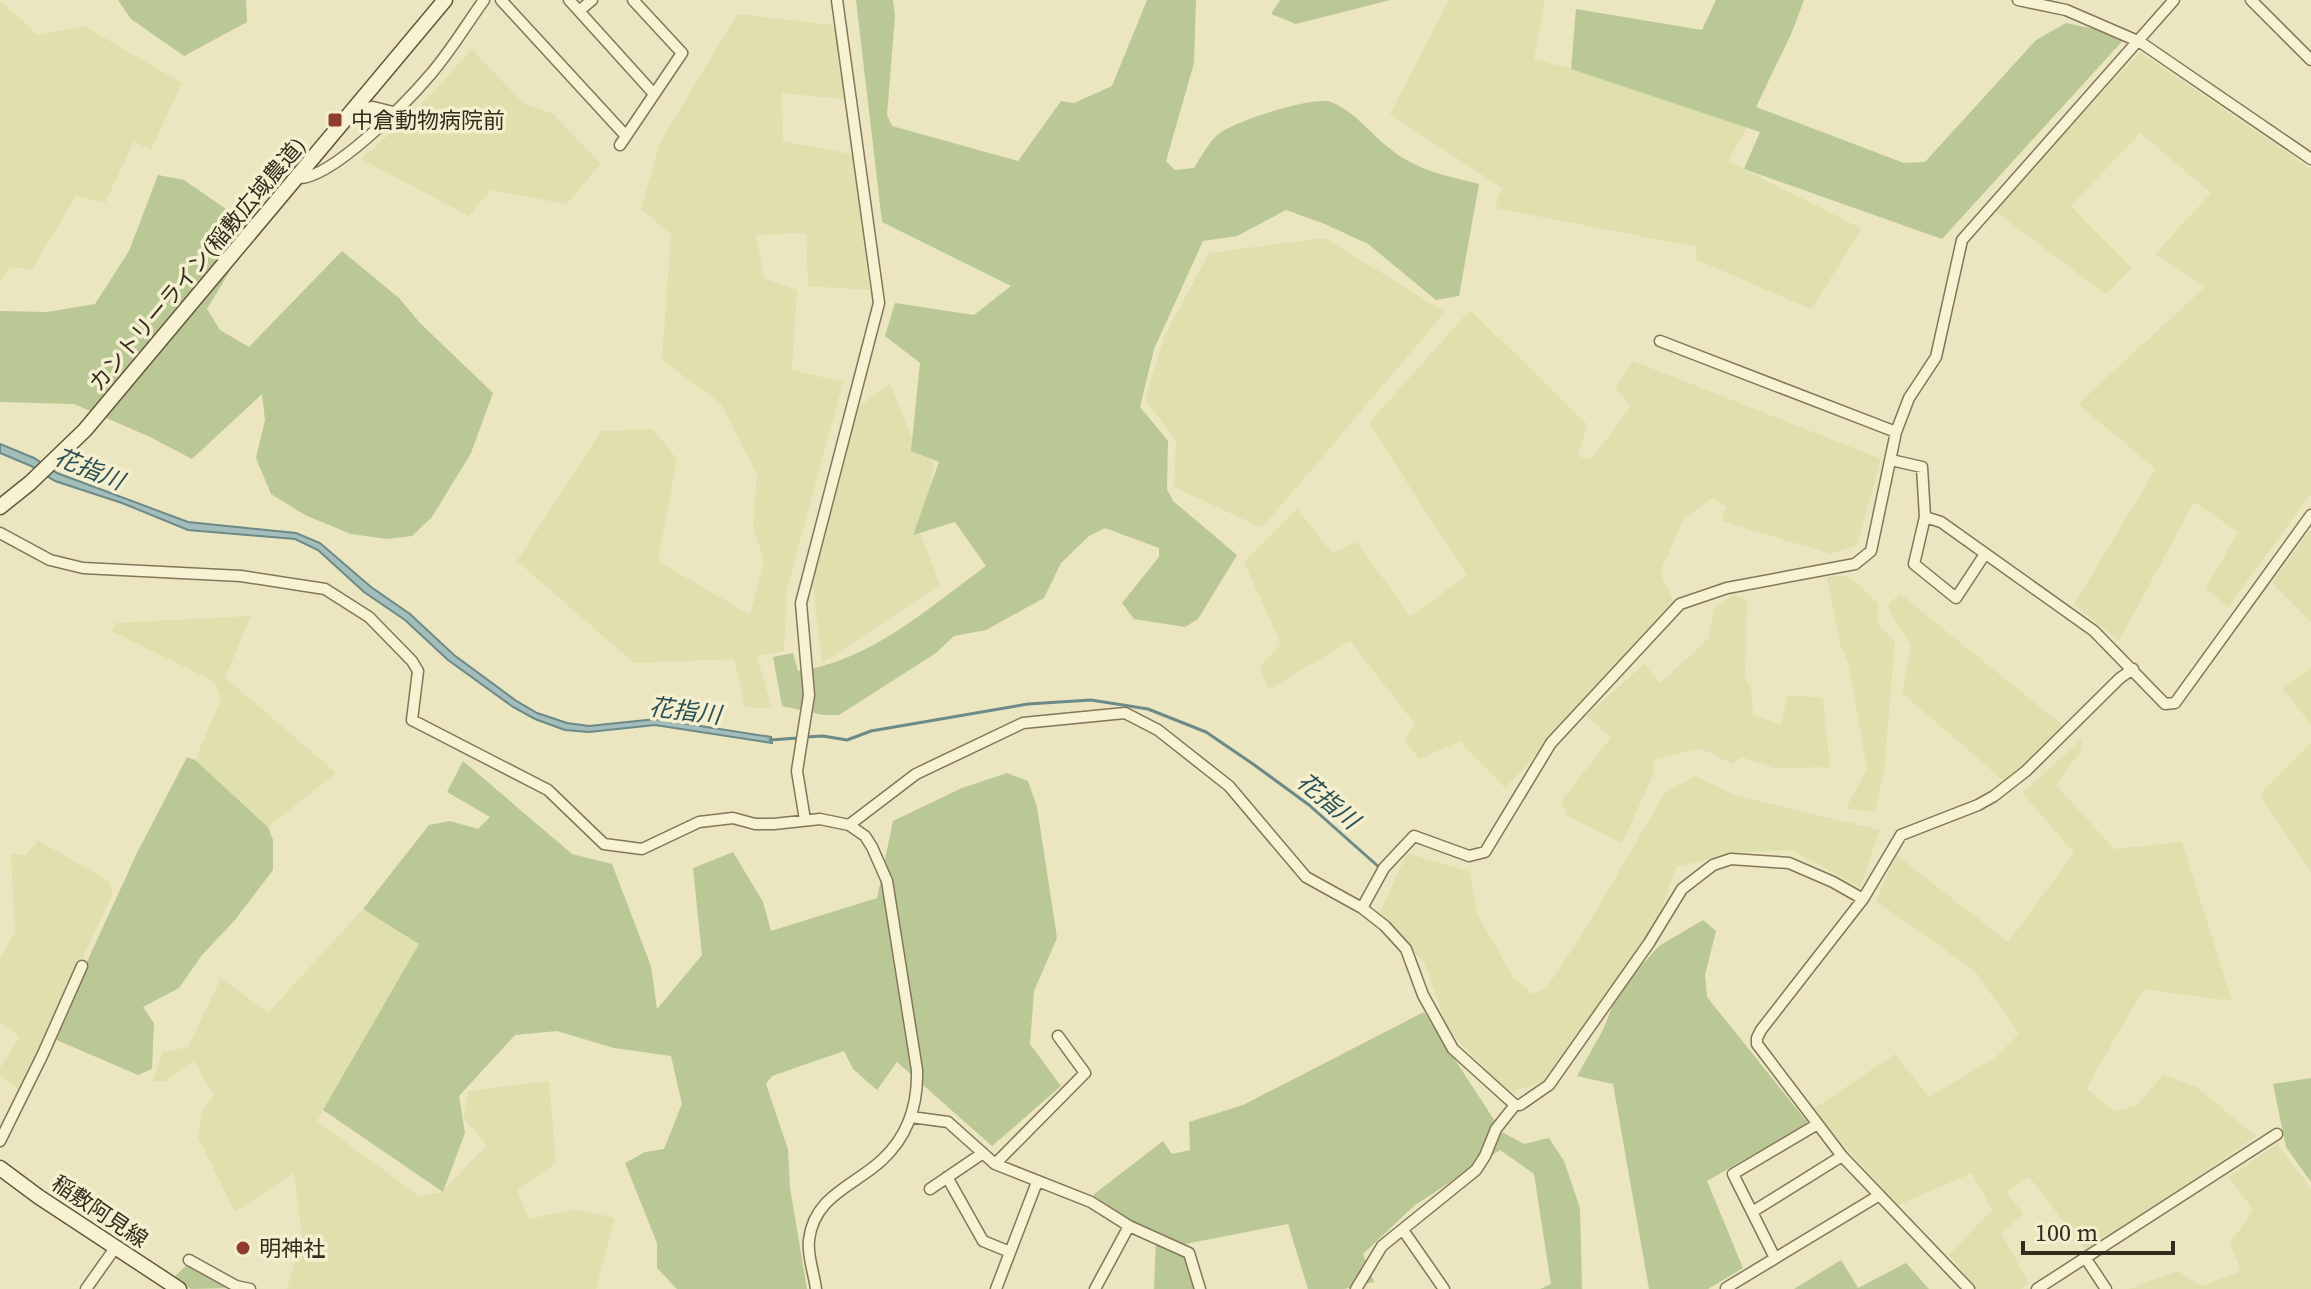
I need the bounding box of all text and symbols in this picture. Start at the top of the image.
place label: 中倉動物病院前 [351,105,505,135]
marker: 中倉動物病院前 [326,111,344,129]
street label: カントリーライン(稲敷広域農道) [82,131,312,397]
water label: 花指川 [50,440,132,498]
water label: 花指川 [647,690,726,732]
water label: 花指川 [1290,765,1369,838]
street label: 稲敷阿見線 [46,1168,154,1254]
scale bar [2023,1205,2173,1255]
text: 100 m [2035,1216,2098,1249]
place label: 明神社 [259,1233,325,1263]
marker: 明神社 [234,1239,252,1257]

